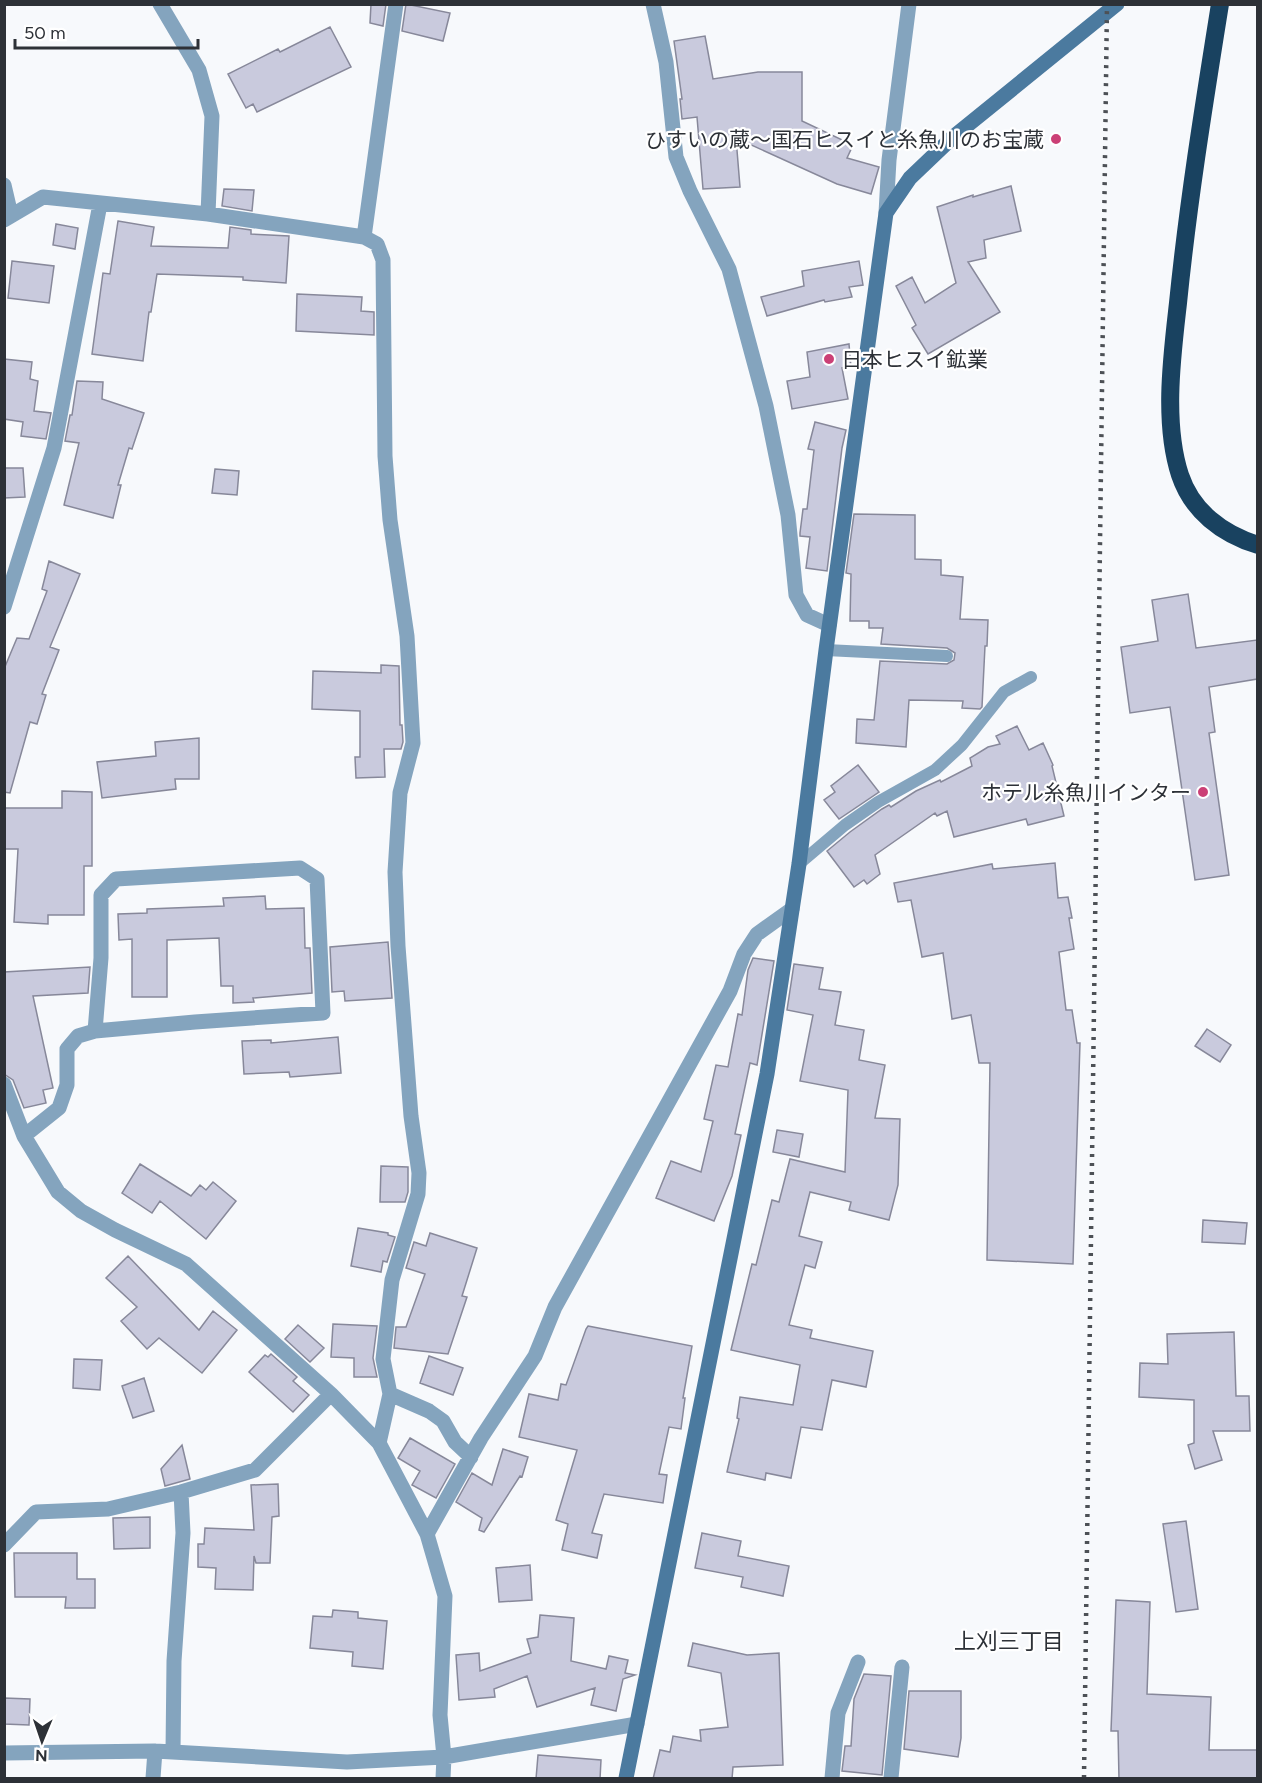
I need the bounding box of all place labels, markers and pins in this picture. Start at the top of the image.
place label: ひすいの蔵～国石ヒスイと糸魚川のお宝蔵 [645,127,1044,152]
marker: ひすいの蔵～国石ヒスイと糸魚川のお宝蔵 [1049,132,1063,146]
place label: 日本ヒスイ鉱業 [841,347,988,372]
marker: 日本ヒスイ鉱業 [822,352,836,366]
place label: ホテル糸魚川インター [981,780,1191,805]
marker: ホテル糸魚川インター [1196,785,1210,799]

